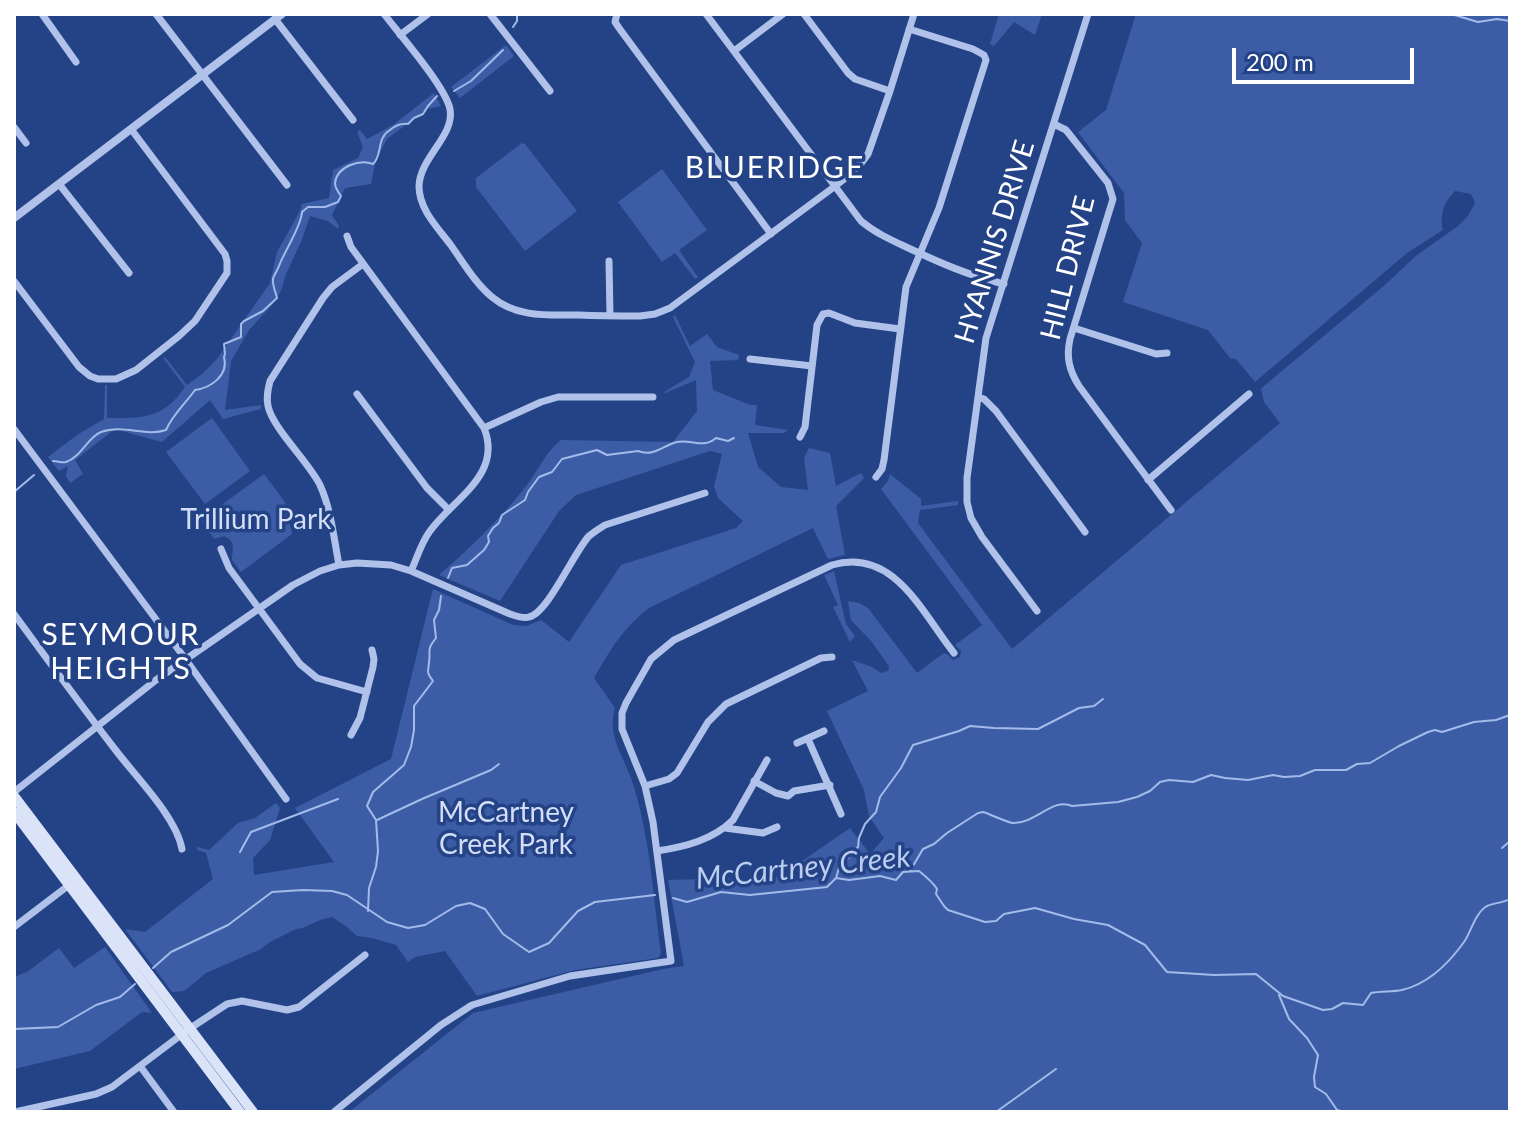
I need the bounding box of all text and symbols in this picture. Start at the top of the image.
scale bar [1236,32,1418,82]
text: 200 m [1246,47,1314,76]
street label: HYANNIS DRIVE [948,136,1042,348]
district label: BLUERIDGE [685,150,865,186]
street label: HILL DRIVE [1034,193,1102,343]
park label: Trillium Park [181,503,331,537]
district label: SEYMOUR HEIGHTS [41,617,201,688]
park label: McCartney Creek Park [438,796,574,862]
water label: McCartney Creek [694,839,912,897]

